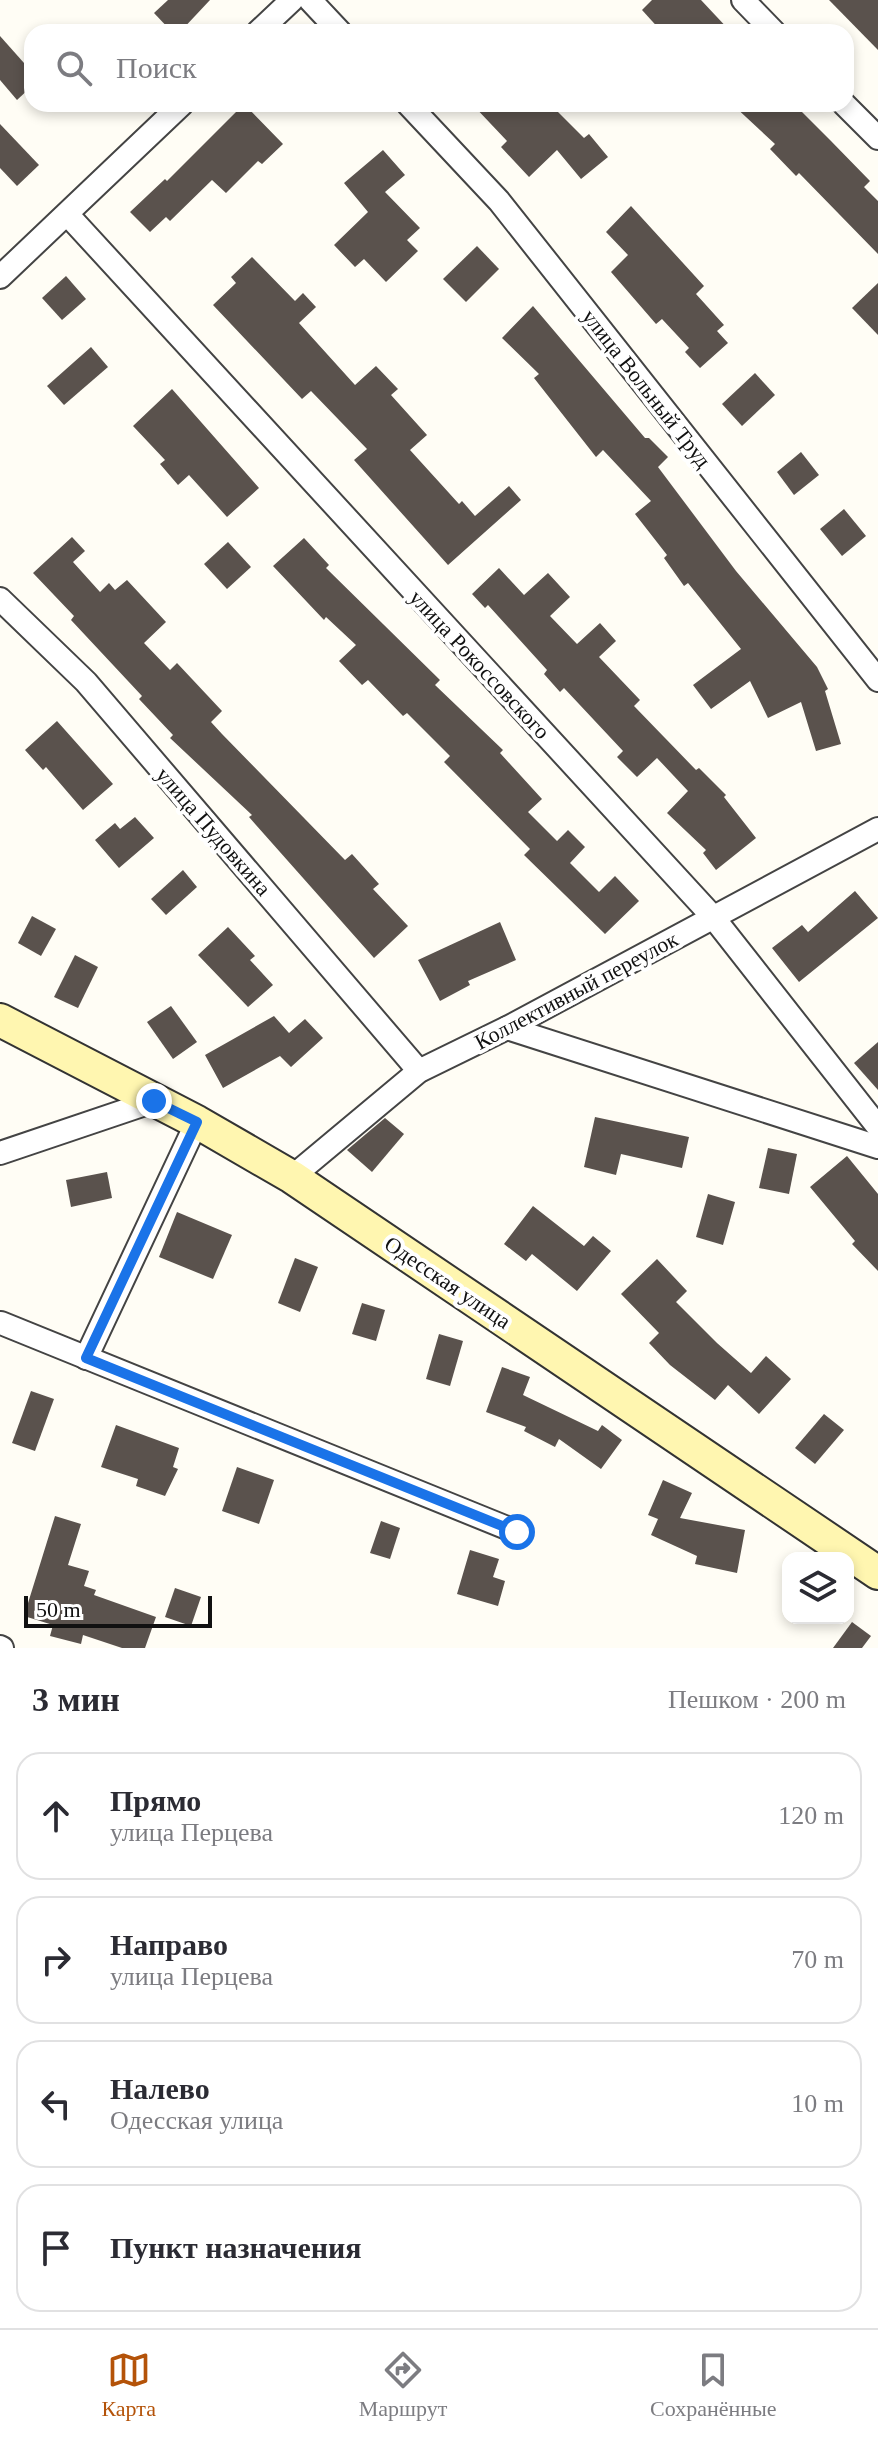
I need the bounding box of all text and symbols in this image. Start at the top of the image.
search box [24,24,854,112]
icon: search [52,46,96,90]
text: Поиск [116,51,197,84]
street label: улица Вольный Труд [577,304,716,473]
street label: улица Рокоссовского [404,585,555,744]
street label: улица Пудовкина [151,762,276,901]
street label: Коллективный переулок [470,926,682,1055]
route end [136,1083,172,1119]
street label: Одесская улица [380,1231,516,1334]
route start [499,1514,535,1550]
map controls [782,1552,854,1624]
button: layers [782,1552,854,1624]
scale bar [24,1592,212,1628]
text: 50 m [36,1597,81,1622]
text: 3 мин [32,1681,120,1718]
text: Пешком · 200 m [668,1685,846,1714]
text: Прямо [110,1784,201,1817]
icon: ahead [34,1794,78,1838]
text: 120 m [778,1801,844,1830]
text: улица Перцева [110,1818,273,1847]
text: Направо [110,1928,228,1961]
icon: right [34,1938,78,1982]
text: 70 m [791,1945,844,1974]
text: улица Перцева [110,1962,273,1991]
text: Налево [110,2072,210,2105]
icon: left [34,2082,78,2126]
text: 10 m [791,2089,844,2118]
text: Одесская улица [110,2106,283,2135]
icon: arrive [34,2226,78,2270]
text: Пункт назначения [110,2231,362,2264]
tab: Карта [101,2348,156,2422]
tab: Маршрут [359,2348,447,2422]
tab: Сохранённые [650,2348,777,2422]

